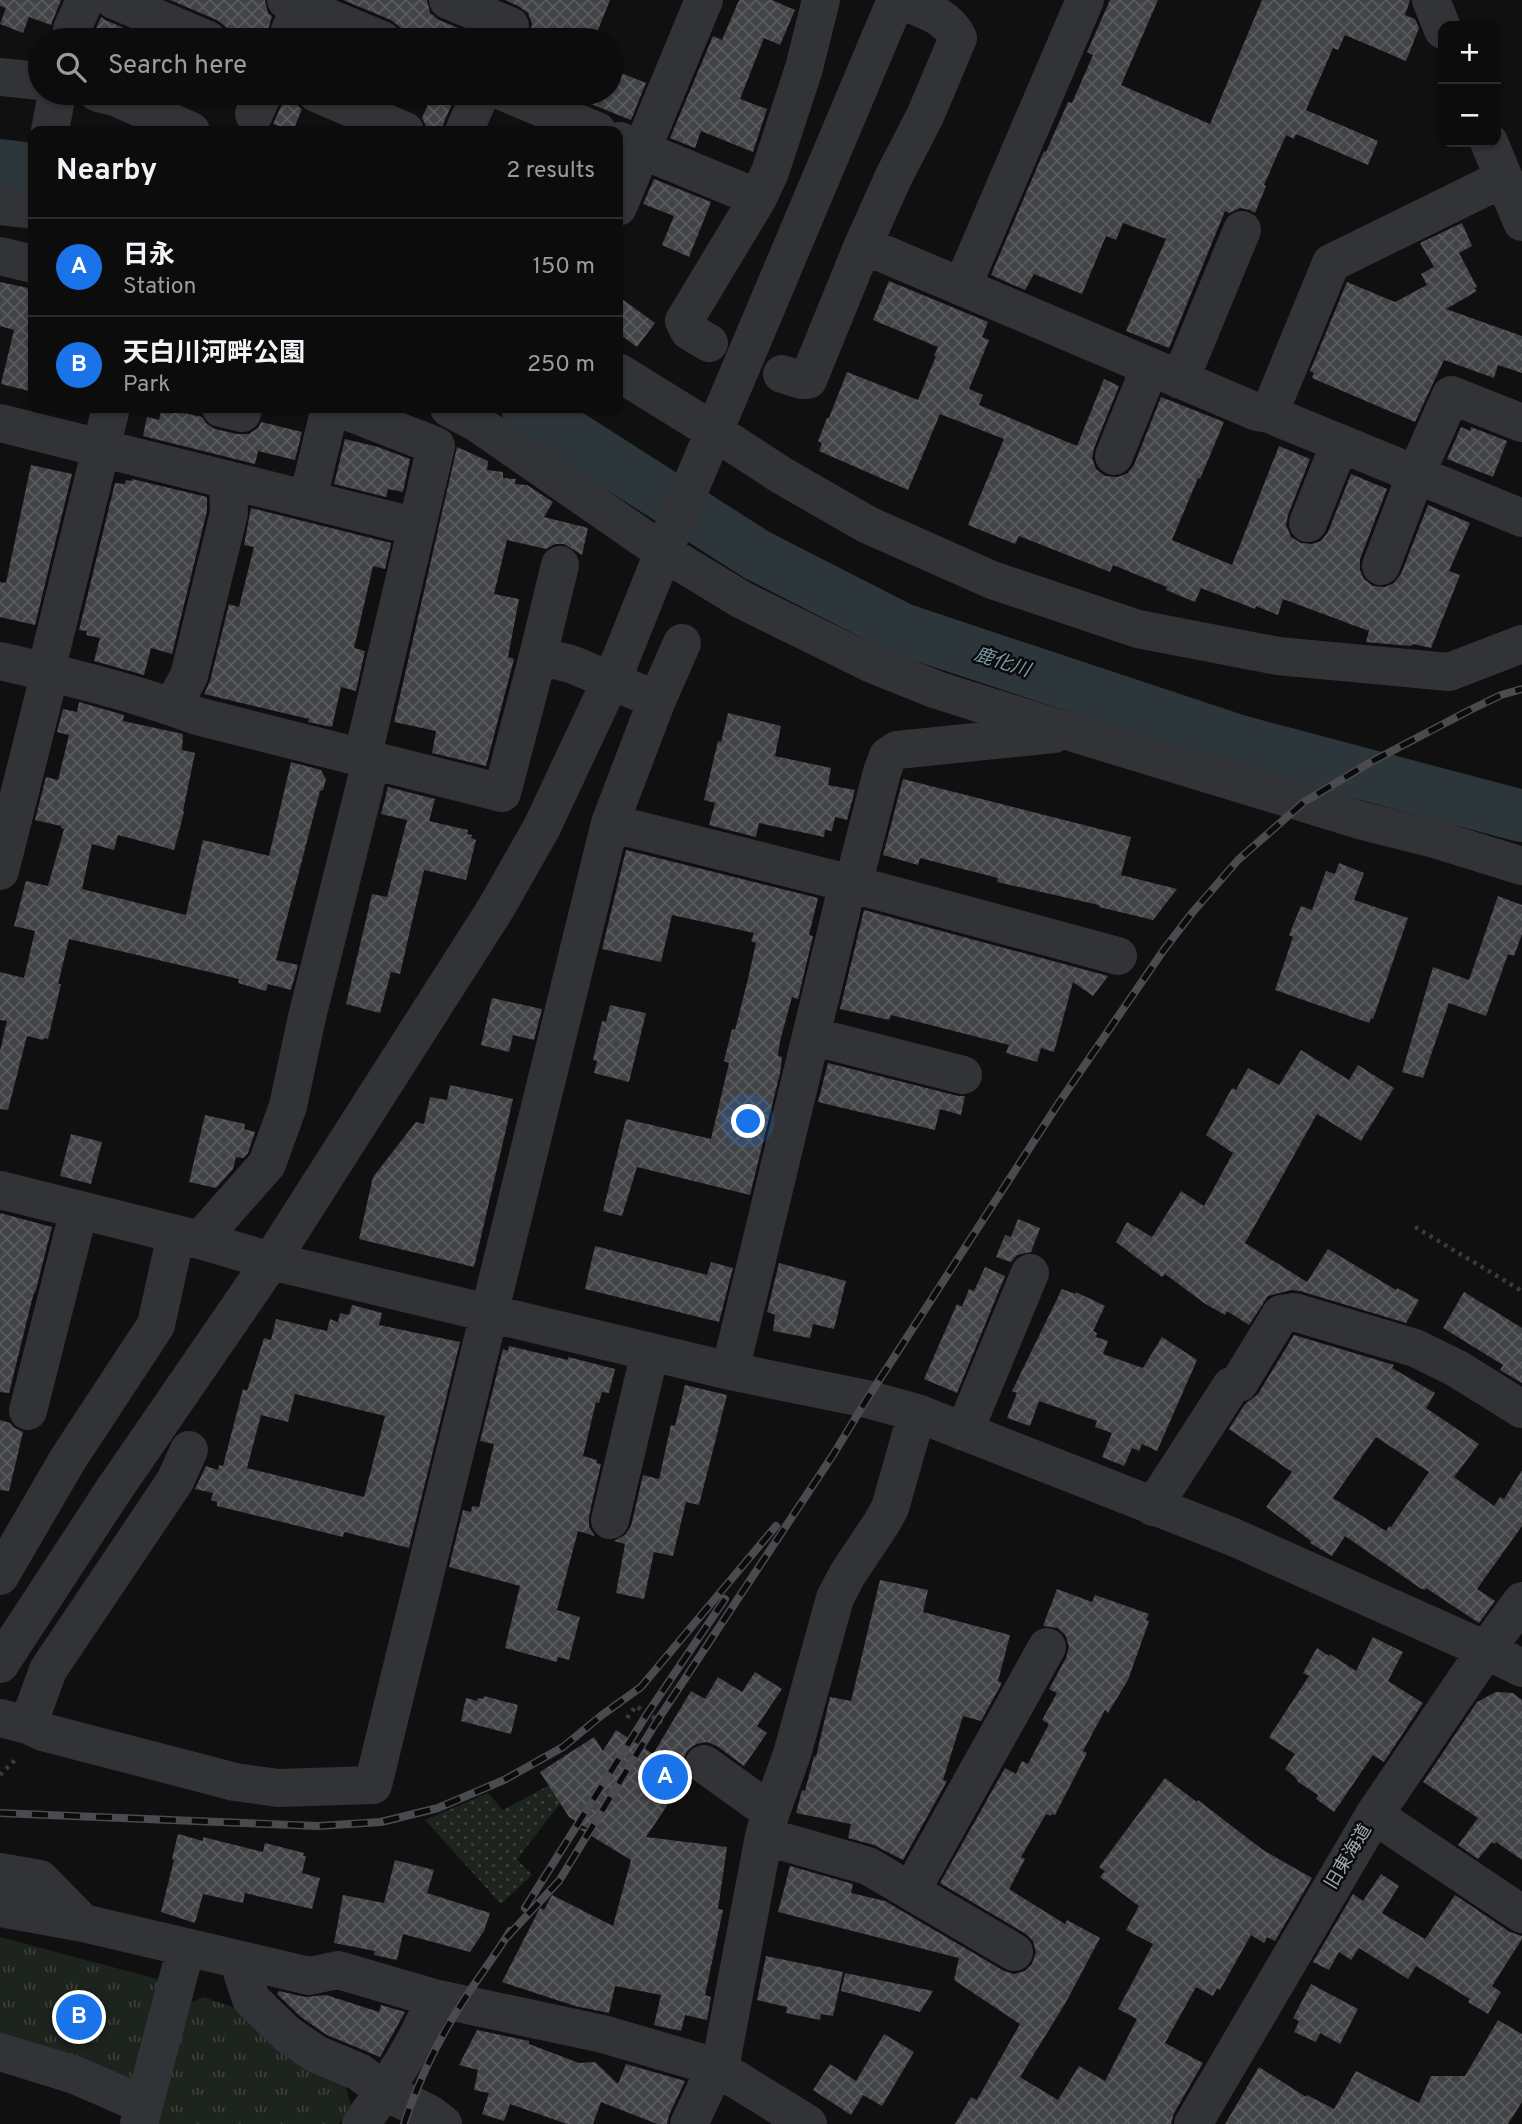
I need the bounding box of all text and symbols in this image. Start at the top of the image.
map controls [1438,21,1501,147]
button: + [1438,21,1501,84]
search box [28,28,623,105]
icon: search [52,48,90,86]
text: Search here [108,50,247,83]
button: − [1438,84,1501,147]
text: Nearby [56,153,157,190]
text: 2 results [506,157,595,186]
text: 日永 [123,240,175,273]
text: A [71,253,87,282]
text: 150 m [533,253,595,282]
text: Station [123,273,197,302]
text: 天白川河畔公園 [123,338,305,371]
text: B [71,351,87,380]
text: 250 m [527,351,595,380]
text: Park [123,371,170,400]
water label: 鹿化川 [971,643,1035,684]
your location [731,1104,765,1138]
pin: A [642,1751,688,1803]
street label: 旧東海道 [1321,1820,1377,1894]
pin: B [56,1991,102,2043]

